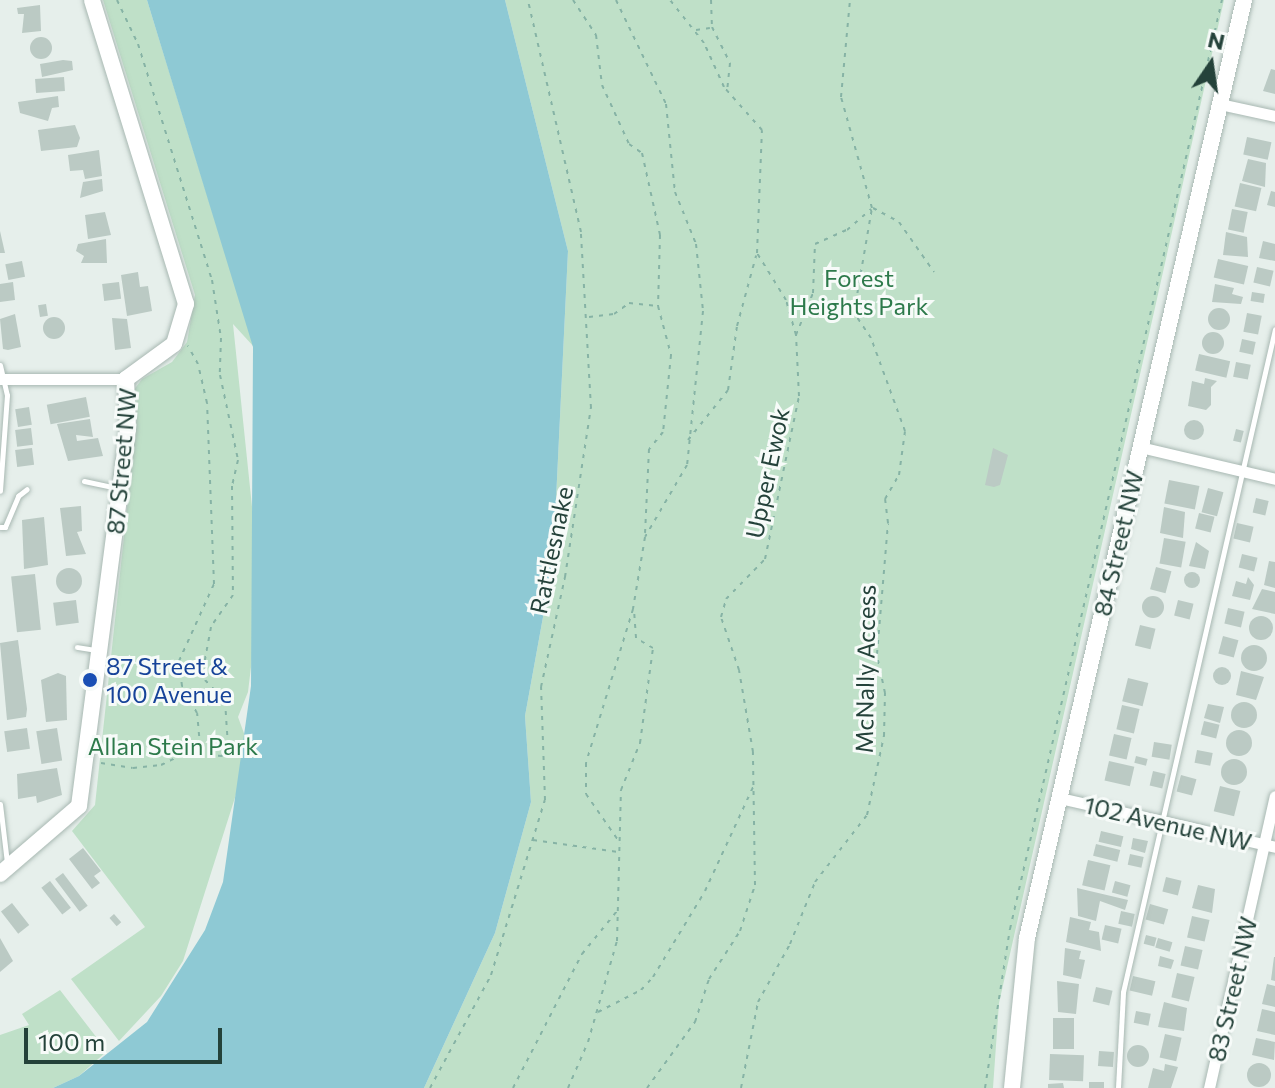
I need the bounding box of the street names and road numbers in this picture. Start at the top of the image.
street label: 87 Street NW [100,387,142,535]
street label: Upper Ewok [739,405,795,541]
street label: 84 Street NW [1087,467,1149,619]
street label: Rattlesnake [523,484,579,616]
street label: McNally Access [849,584,881,754]
street label: 102 Avenue NW [1081,790,1255,856]
street label: 83 Street NW [1201,914,1263,1064]

